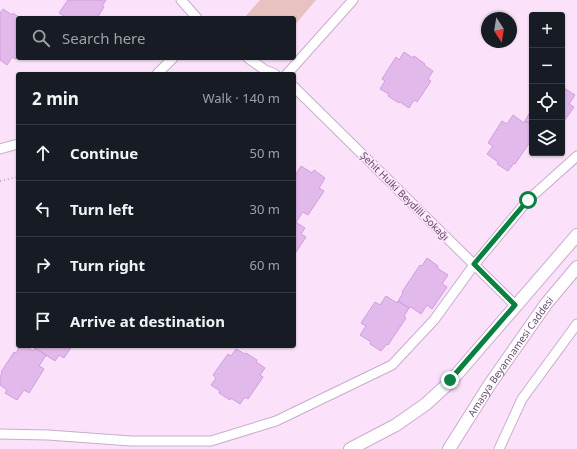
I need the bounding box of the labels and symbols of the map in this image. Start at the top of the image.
north arrow [481,12,517,48]
street label: Şehit Hulki Beydilli Sokağı [358,149,452,243]
route start [519,191,537,209]
street label: Amasya Beyannamesi Caddesi [464,294,556,419]
route end [441,371,459,389]

